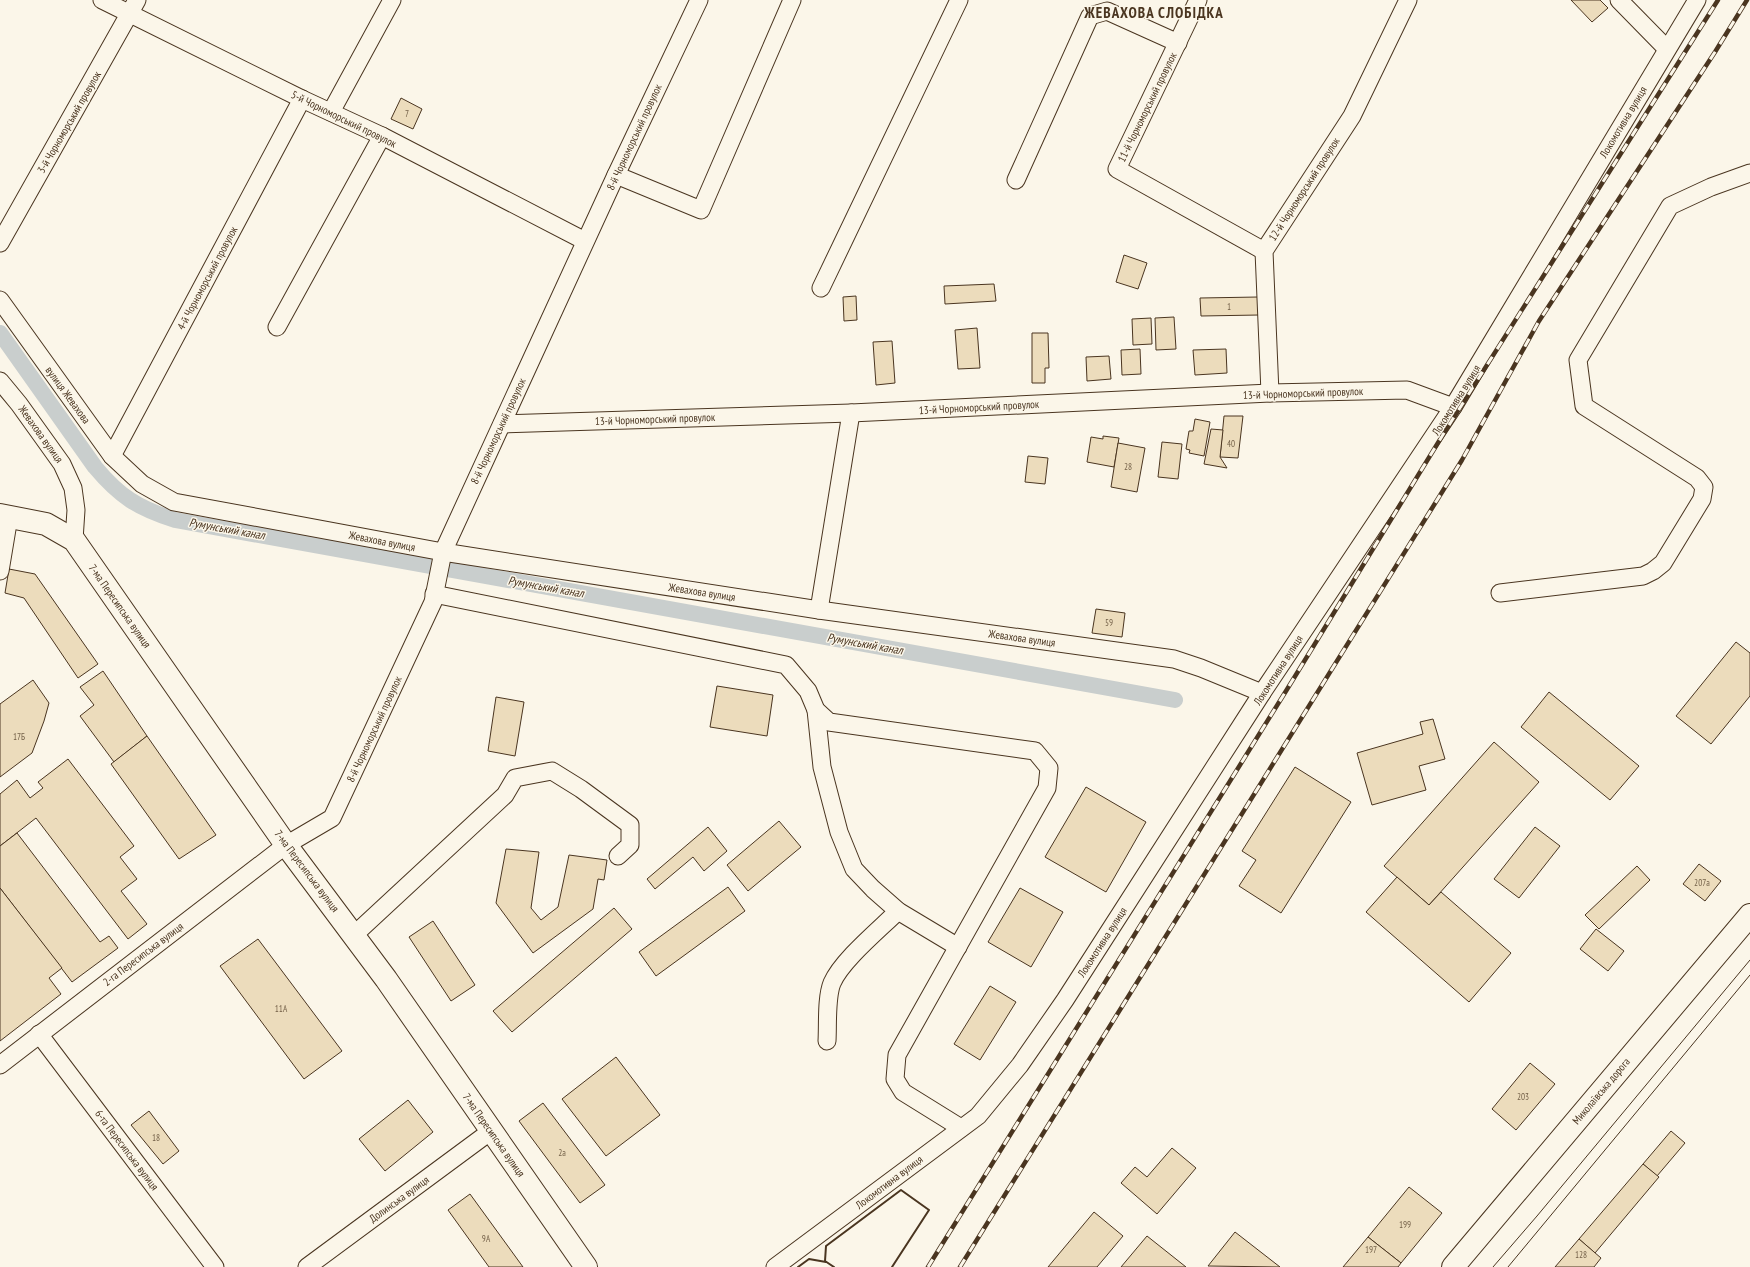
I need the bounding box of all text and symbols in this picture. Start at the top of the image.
district label: ЖЕВАХОВА СЛОБІДКА [1083,3,1224,22]
street label: 11-й Чорноморський провулок [1114,49,1180,164]
street label: 3-й Чорноморський провулок [34,68,104,176]
street label: 8-й Чорноморський провулок [603,81,665,192]
street label: Локомотивна вулиця [1596,84,1650,161]
street label: 5-й Чорноморський провулок [289,87,400,151]
house number: 7 [405,108,409,119]
street label: 12-й Чорноморський провулок [1265,134,1343,243]
street label: 4-й Чорноморський провулок [174,223,241,332]
house number: 1 [1227,301,1231,312]
street label: Локомотивна вулиця [1428,362,1483,439]
street label: вулиця Жевахова [43,364,93,426]
street label: 8-й Чорноморський провулок [467,375,529,486]
street label: 13-й Чорноморський провулок [1243,384,1364,402]
street label: 13-й Чорноморський провулок [918,397,1040,417]
street label: Жевахова вулиця [15,402,66,465]
street label: 13-й Чорноморський провулок [595,410,716,428]
house number: 40 [1227,438,1235,449]
house number: 28 [1124,461,1132,472]
water label: Румунський канал [188,514,267,543]
street label: Жевахова вулиця [347,528,416,554]
street label: 7-ма Пересипська вулиця [86,561,154,651]
water label: Румунський канал [507,572,586,601]
street label: Жевахова вулиця [667,580,736,604]
house number: 59 [1105,617,1113,628]
street label: Жевахова вулиця [987,626,1056,650]
water label: Румунський канал [826,629,905,658]
street label: Локомотивна вулиця [1250,632,1306,708]
street label: 8-й Чорноморський провулок [343,673,405,784]
house number: 17Б [13,731,25,742]
street label: 7-ма Пересипська вулиця [272,827,342,915]
house number: 207а [1694,877,1710,888]
street label: Локомотивна вулиця [1074,904,1130,980]
street label: 2-га Пересипська вулиця [100,919,186,989]
house number: 11А [275,1003,288,1014]
street label: Миколаївська дорога [1569,1055,1633,1127]
street label: 7-ма Пересипська вулиця [460,1090,528,1180]
house number: 203 [1517,1091,1529,1102]
street label: 6-та Пересипська вулиця [92,1107,162,1193]
house number: 18 [152,1132,160,1143]
house number: 2а [558,1147,566,1158]
street label: Локомотивна вулиця [852,1152,925,1212]
street label: Долинська вулиця [366,1173,432,1225]
house number: 199 [1399,1219,1411,1230]
house number: 9А [482,1233,491,1244]
house number: 197 [1365,1244,1377,1255]
house number: 128 [1575,1249,1587,1260]

